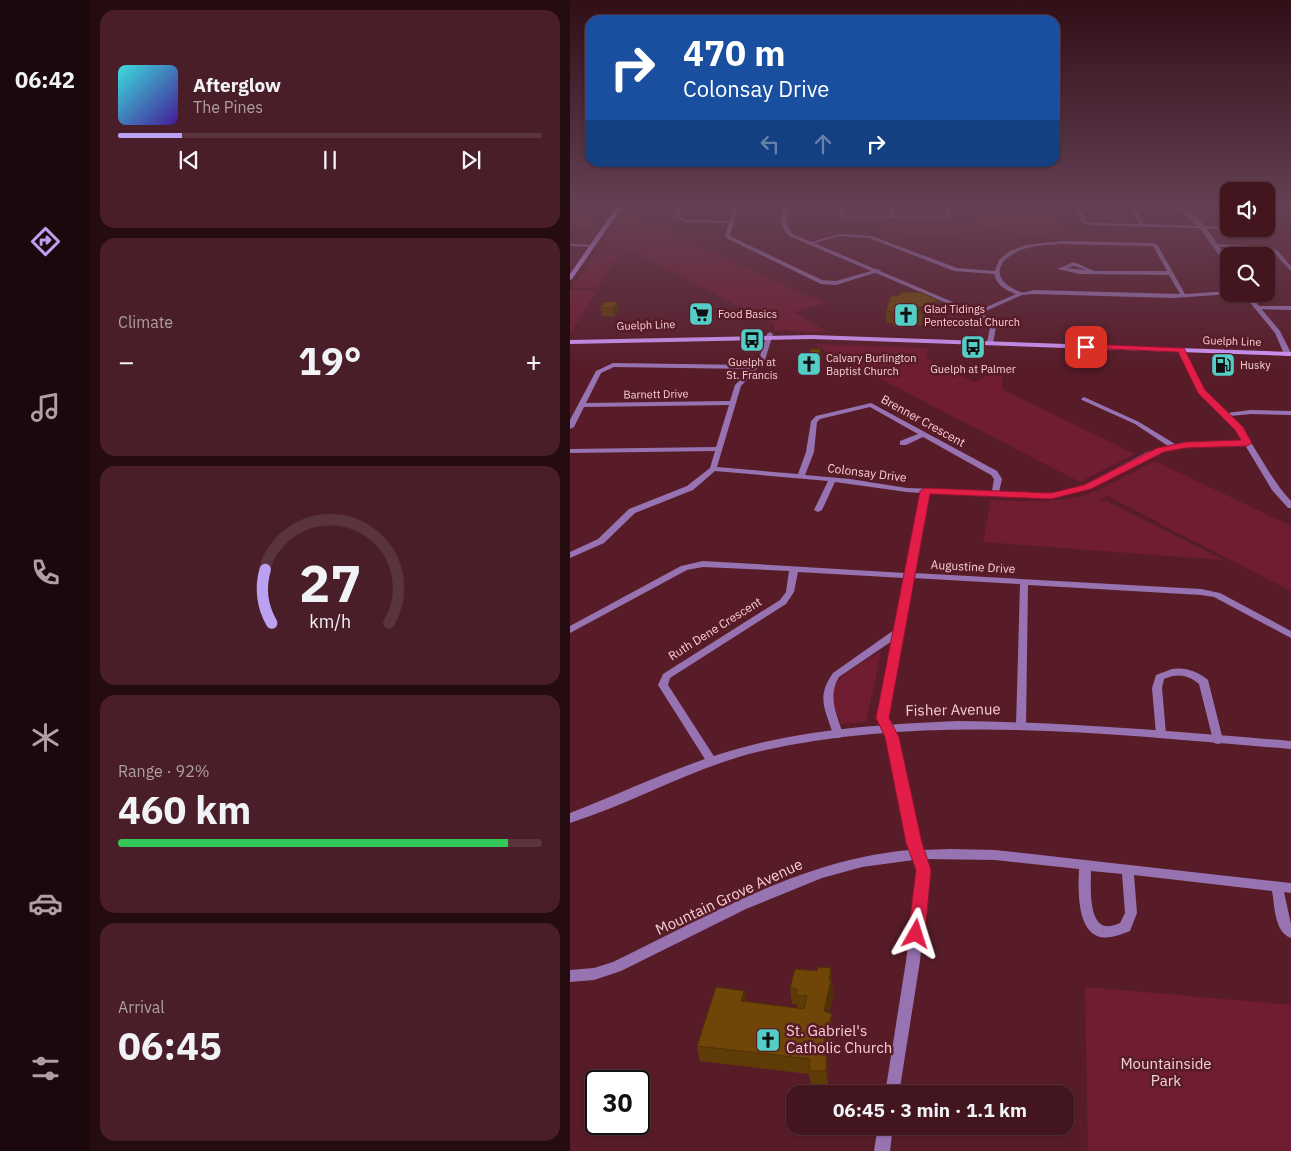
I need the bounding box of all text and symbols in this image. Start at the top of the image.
text: 470 m [683,30,786,76]
icon: right [600,35,665,100]
text: 06:42 [15,65,75,94]
text: Afterglow [193,73,281,97]
text: Colonsay Drive [683,74,829,103]
text: The Pines [193,97,263,117]
icon: left [756,130,784,158]
icon: ahead [809,130,837,158]
icon: right [862,130,890,158]
icon: previous [175,146,203,174]
icon: pause [316,146,344,174]
icon: next [457,146,485,174]
map controls [1220,182,1275,302]
button: sound [1220,182,1275,237]
icon: directions [28,224,63,259]
button: search [1220,247,1275,302]
supermarket icon: Food Basics [688,301,714,327]
church icon: Glad Tidings Pentecostal Church [893,302,919,328]
place label: Glad Tidings Pentecostal Church [924,302,1020,329]
place label: Food Basics [718,307,777,321]
text: Climate [118,312,173,332]
street label: Guelph Line [616,317,676,333]
pin [1065,326,1107,368]
bus stop icon: Guelph at St. Francis [739,327,765,353]
icon: arrive [1072,333,1100,361]
street label: Guelph Line [1202,333,1262,349]
bus stop icon: Guelph at Palmer [960,334,986,360]
text: 19° [298,336,362,385]
text: − [118,343,135,380]
text: + [525,343,542,380]
church icon: Calvary Burlington Baptist Church [796,351,822,377]
place label: Calvary Burlington Baptist Church [826,351,917,378]
fuel station icon: Husky [1210,352,1236,378]
place label: Guelph at St. Francis [726,355,778,382]
place label: Husky [1240,358,1271,372]
place label: Guelph at Palmer [930,362,1016,376]
street label: Barnett Drive [623,386,689,402]
icon: music [28,390,63,425]
street label: Brenner Crescent [878,391,968,450]
street label: Colonsay Drive [827,460,908,485]
text: 27 [299,549,361,616]
icon: phone [28,555,63,590]
street label: Augustine Drive [930,557,1016,576]
street label: Ruth Dene Crescent [665,594,764,663]
text: km/h [309,610,351,633]
street label: Fisher Avenue [905,699,1001,720]
icon: climate [28,720,63,755]
text: Range · 92% [118,761,210,781]
text: 460 km [118,785,251,834]
street label: Mountain Grove Avenue [652,854,805,939]
icon: car [28,886,63,921]
position arrow [889,907,941,959]
text: Arrival [118,997,165,1017]
text: 06:45 [118,1021,222,1070]
place label: St. Gabriel's Catholic Church [786,1021,892,1057]
church icon: St. Gabriel's Catholic Church [755,1027,781,1053]
icon: filters [28,1051,63,1086]
park label: Mountainside Park [1120,1054,1212,1090]
speed limit sign: 30 [585,1070,650,1135]
text: 06:45 · 3 min · 1.1 km [833,1098,1027,1122]

